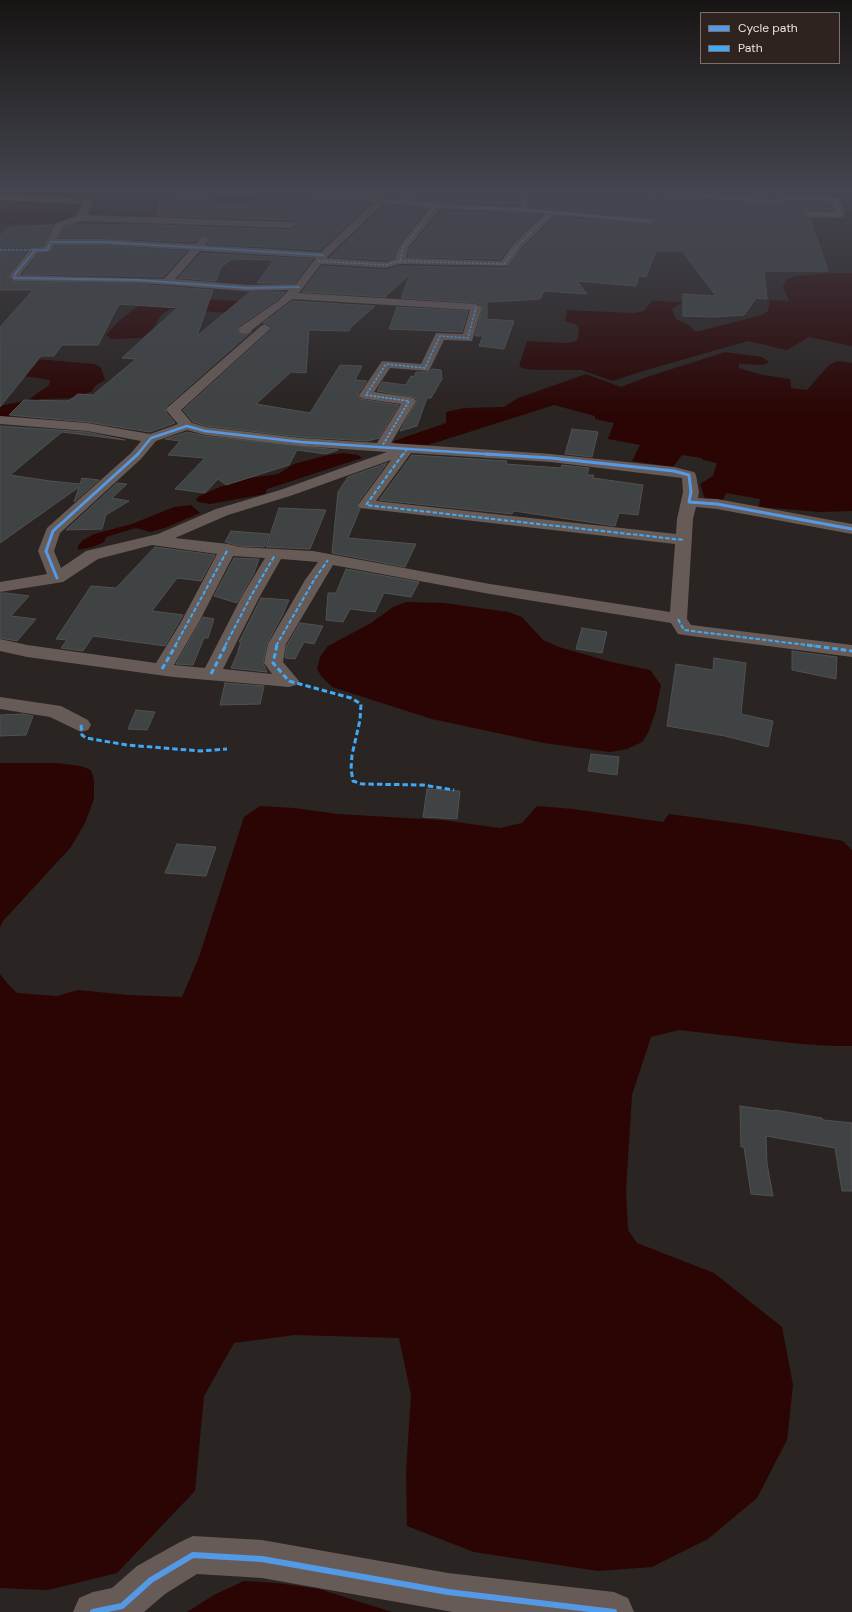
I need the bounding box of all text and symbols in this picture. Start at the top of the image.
legend [700,12,840,64]
text: Cycle path [738,20,798,36]
text: Path [738,40,763,56]

